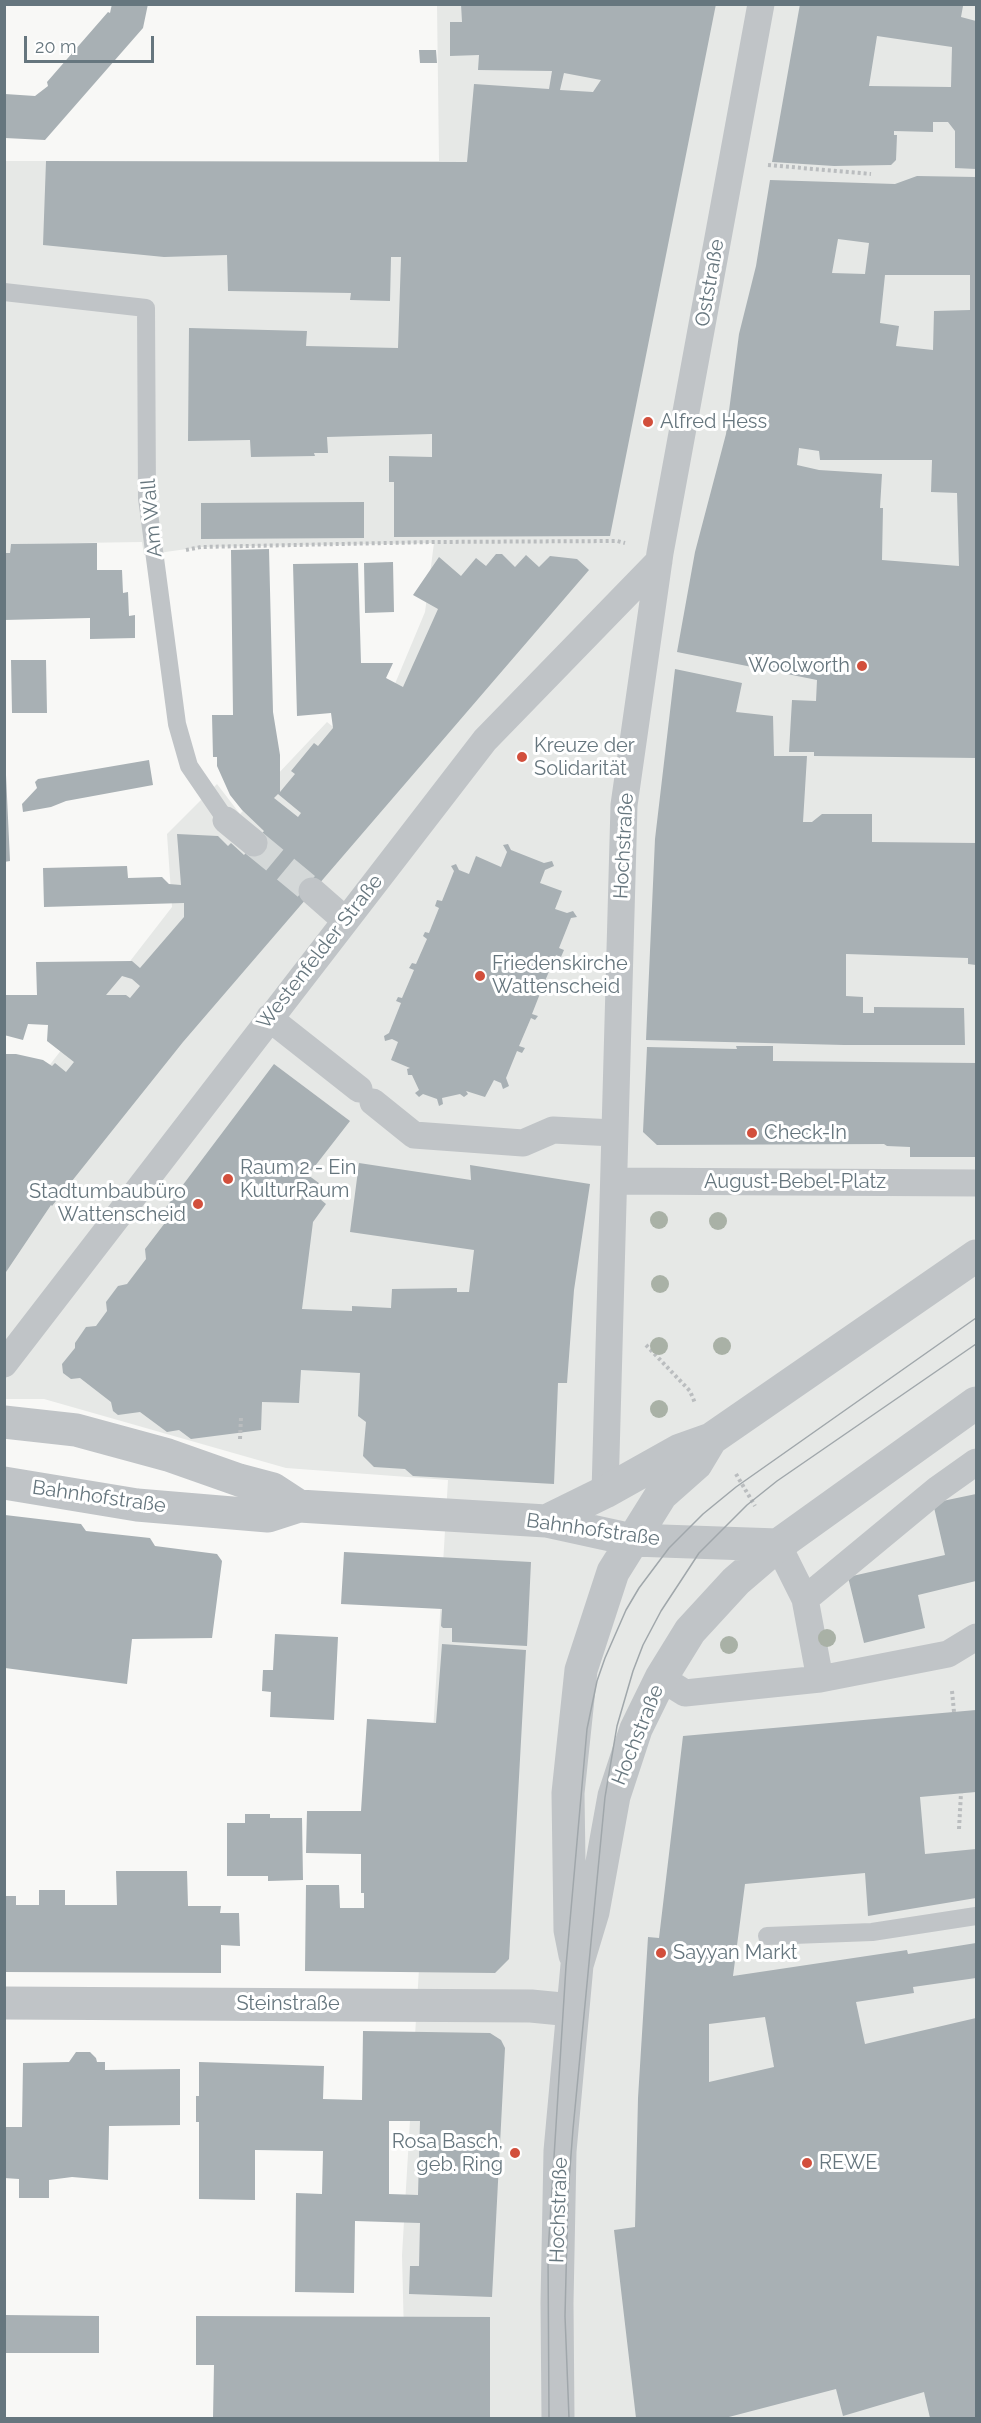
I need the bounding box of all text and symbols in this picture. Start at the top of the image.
scale bar [27,24,158,62]
text: 20 m [35,36,77,57]
street label: Oststraße [691,237,729,329]
place label: Alfred Hess [660,410,767,434]
marker: Alfred Hess [641,415,655,429]
street label: Am Wall [137,478,167,558]
place label: Woolworth [748,654,850,678]
marker: Woolworth [855,659,869,673]
place label: Kreuze der Solidarität [534,734,635,781]
marker: Kreuze der Solidarität [515,750,529,764]
street label: Hochstraße [609,792,639,900]
street label: Westenfelder Straße [252,870,388,1034]
place label: Friedenskirche Wattenscheid [492,952,628,999]
marker: Friedenskirche Wattenscheid [473,969,487,983]
place label: Check-In [764,1121,847,1145]
marker: Check-In [745,1126,759,1140]
place label: Raum 2 - Ein KulturRaum [240,1156,356,1203]
street label: August-Bebel-Platz [704,1170,886,1194]
marker: Raum 2 - Ein KulturRaum [221,1172,235,1186]
place label: Stadtumbaubüro Wattenscheid [29,1180,186,1227]
marker: Stadtumbaubüro Wattenscheid [191,1197,205,1211]
street label: Bahnhofstraße [31,1476,167,1518]
street label: Bahnhofstraße [525,1509,661,1551]
street label: Hochstraße [607,1681,669,1789]
place label: Sayyan Markt [673,1941,797,1965]
marker: Sayyan Markt [654,1946,668,1960]
street label: Steinstraße [236,1992,340,2016]
place label: Rosa Basch, geb. Ring [392,2130,503,2177]
marker: Rosa Basch, geb. Ring [508,2146,522,2160]
place label: REWE [819,2151,877,2175]
marker: REWE [800,2156,814,2170]
street label: Hochstraße [545,2157,573,2263]

